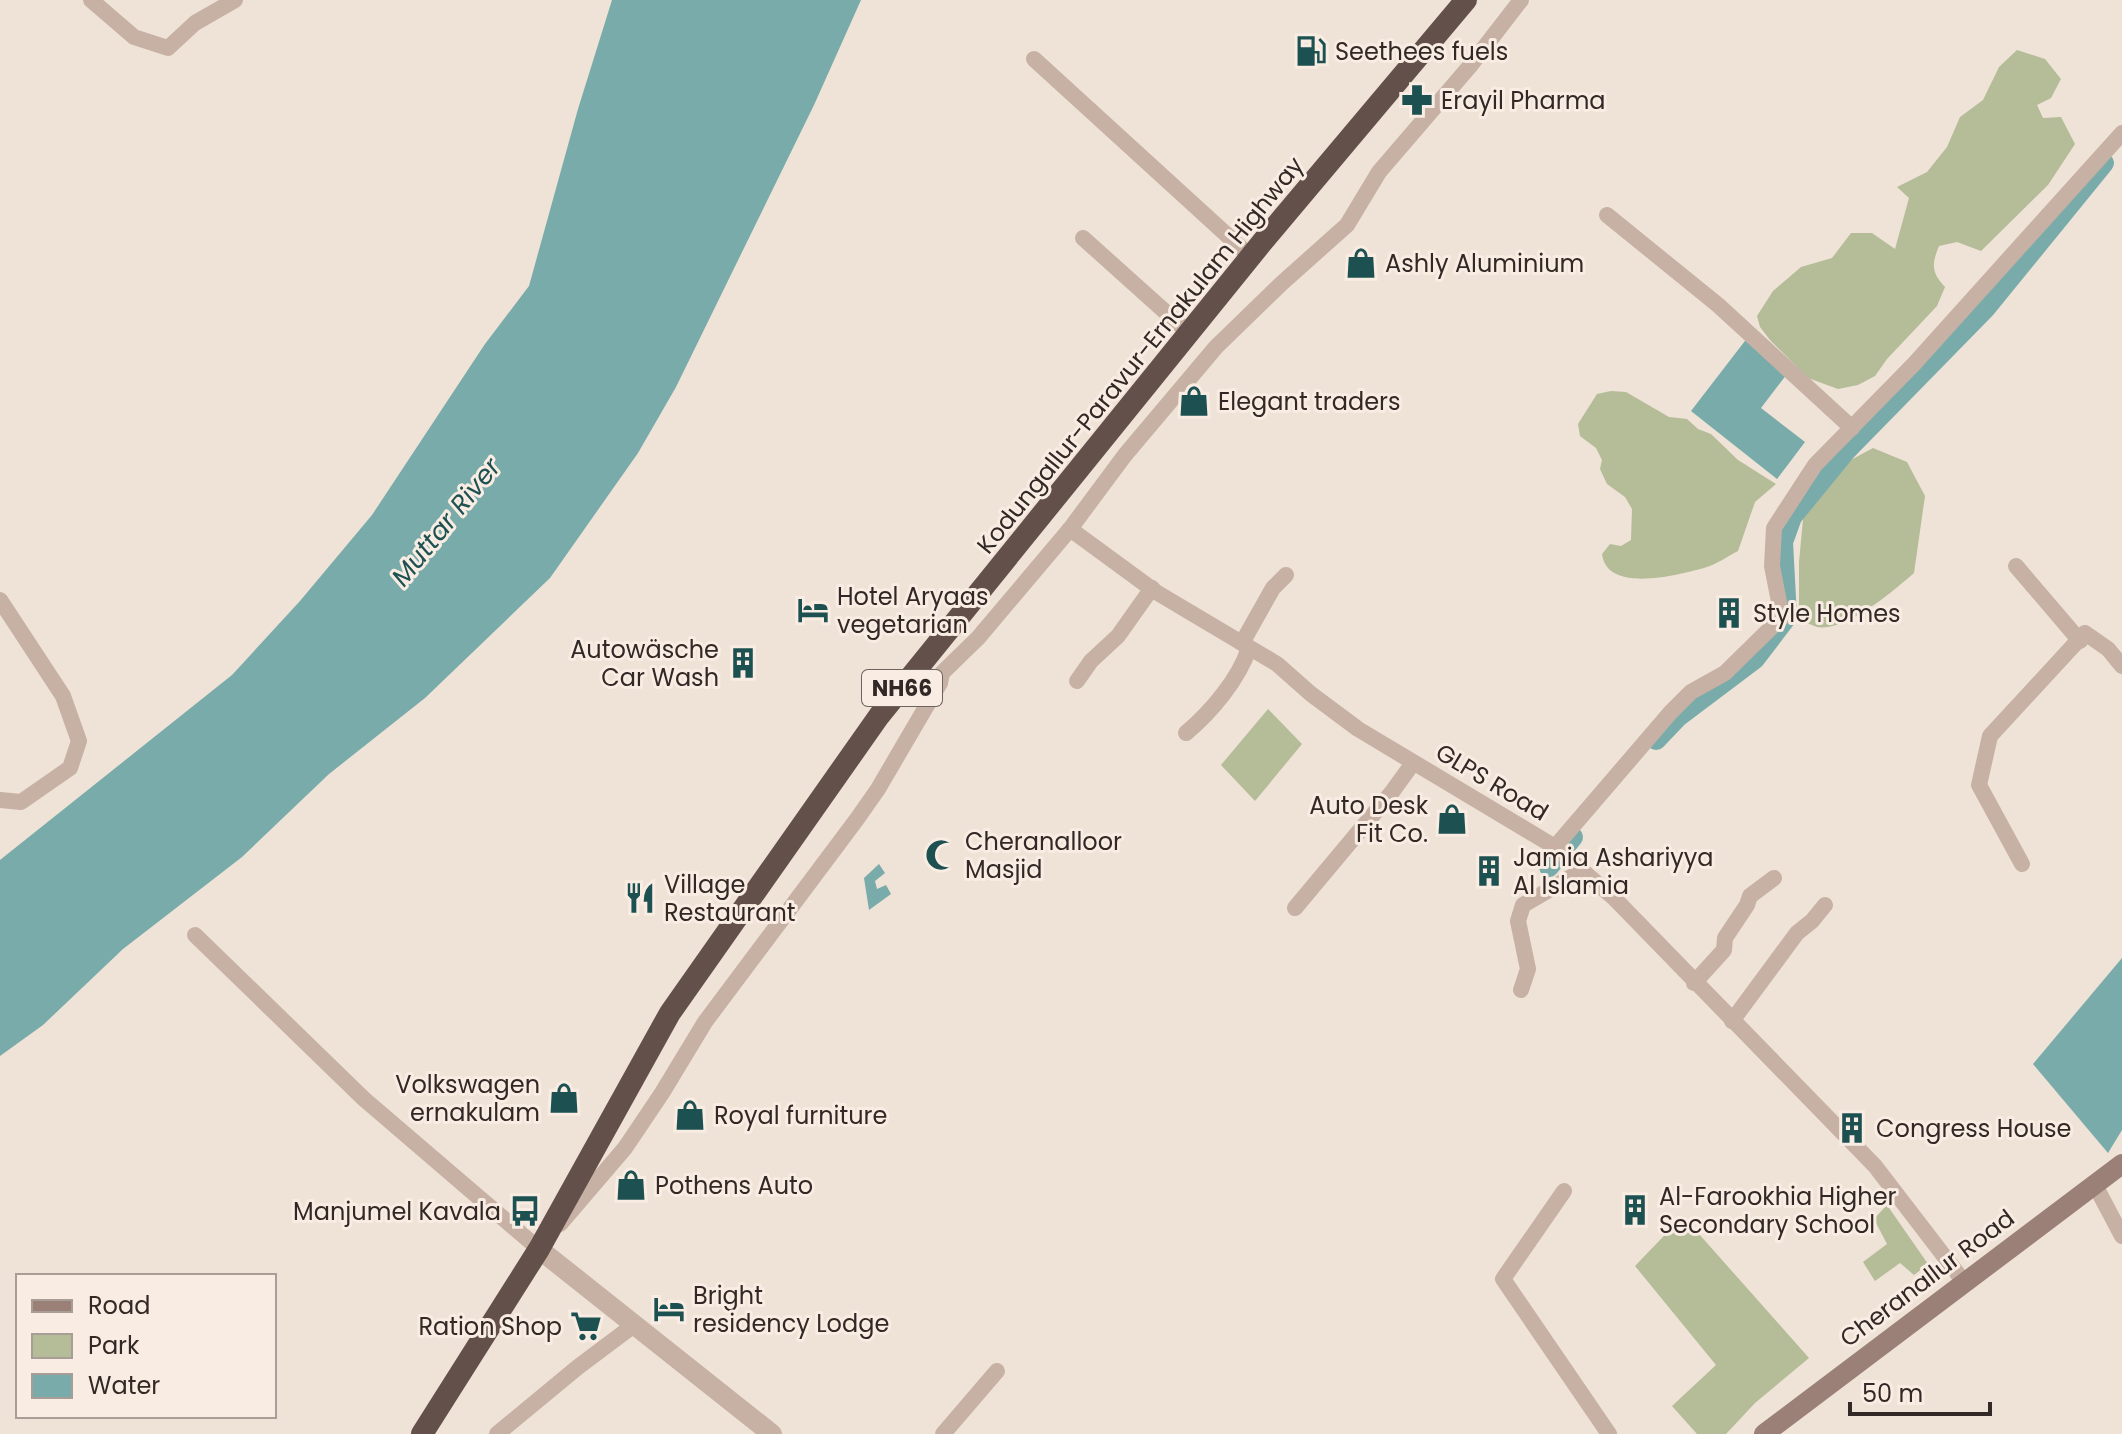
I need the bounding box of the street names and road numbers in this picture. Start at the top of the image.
street label: Kodungallur-Paravur-Ernakulam Highway [969,149,1311,560]
road number: NH66 [862,670,942,706]
street label: GLPS Road [1430,735,1554,829]
street label: Cheranallur Road [1833,1201,2021,1355]

